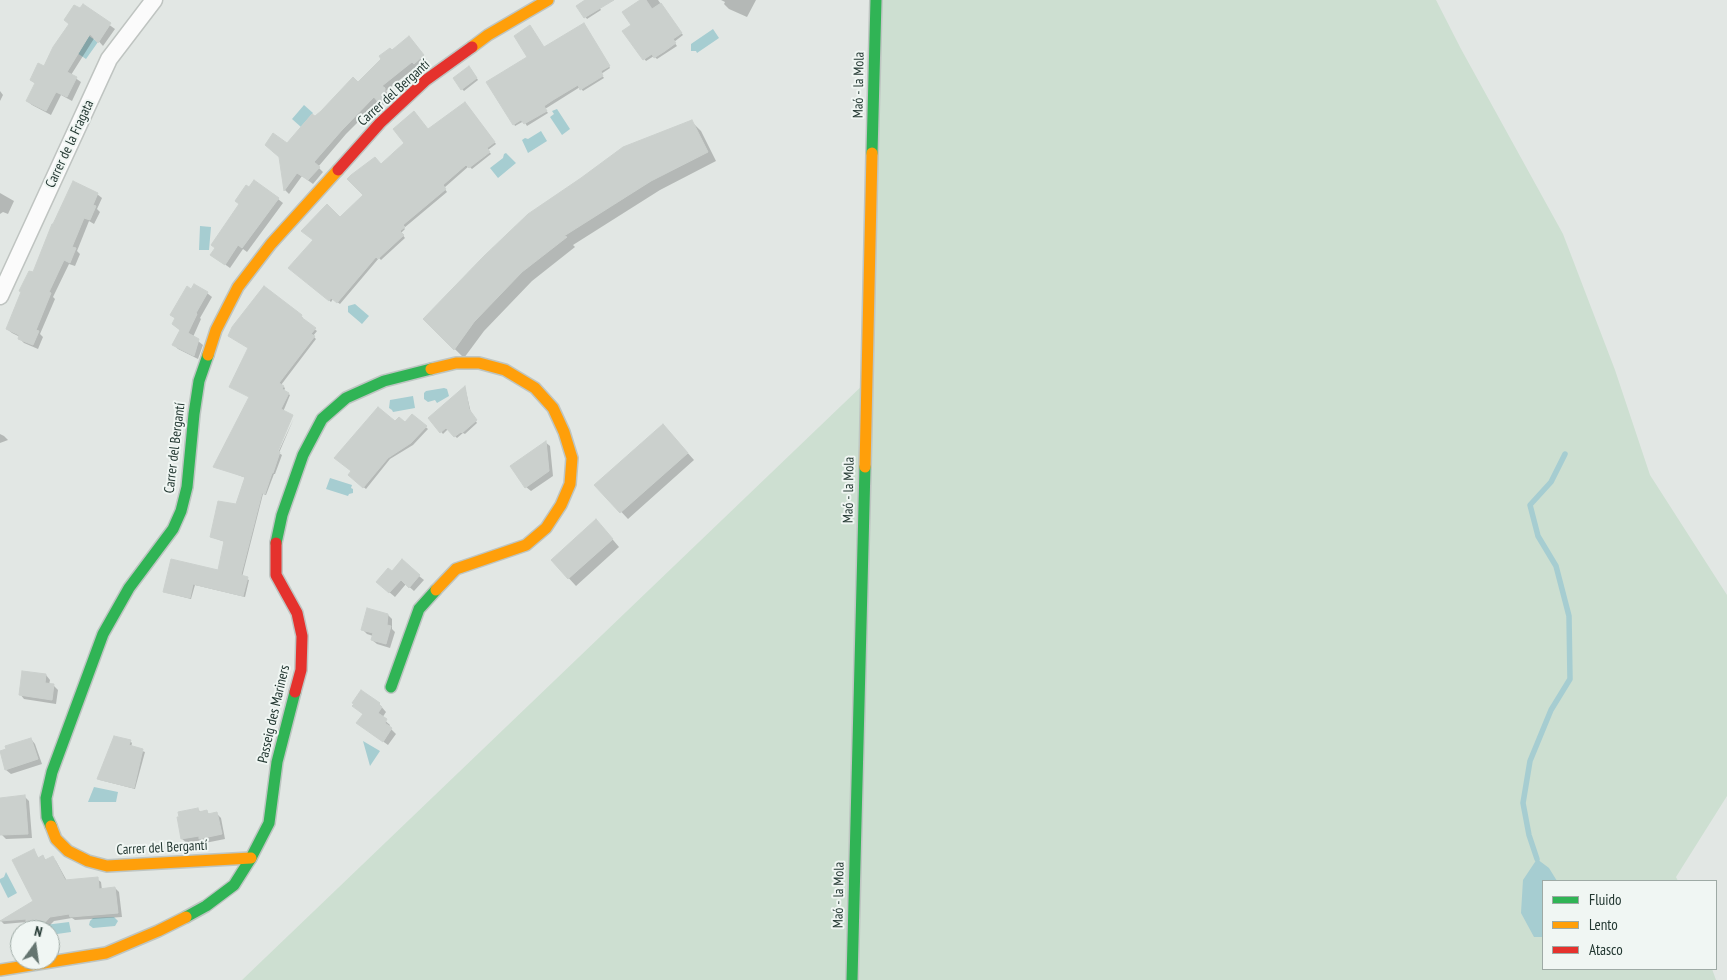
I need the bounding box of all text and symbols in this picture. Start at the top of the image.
street label: Maó - la Mola [850,52,868,118]
street label: Carrer del Bergantí [355,56,433,130]
street label: Carrer de la Fragata [42,97,98,191]
street label: Carrer del Bergantí [161,402,189,494]
street label: Maó - la Mola [840,457,858,523]
street label: Passeig des Mariners [255,663,293,765]
street label: Carrer del Bergantí [116,837,208,859]
street label: Maó - la Mola [830,862,848,928]
legend [1542,880,1717,970]
text: Fluido [1589,890,1621,909]
text: Lento [1589,915,1618,934]
north arrow [10,920,60,970]
text: N [33,922,44,941]
text: Atasco [1589,940,1623,959]

